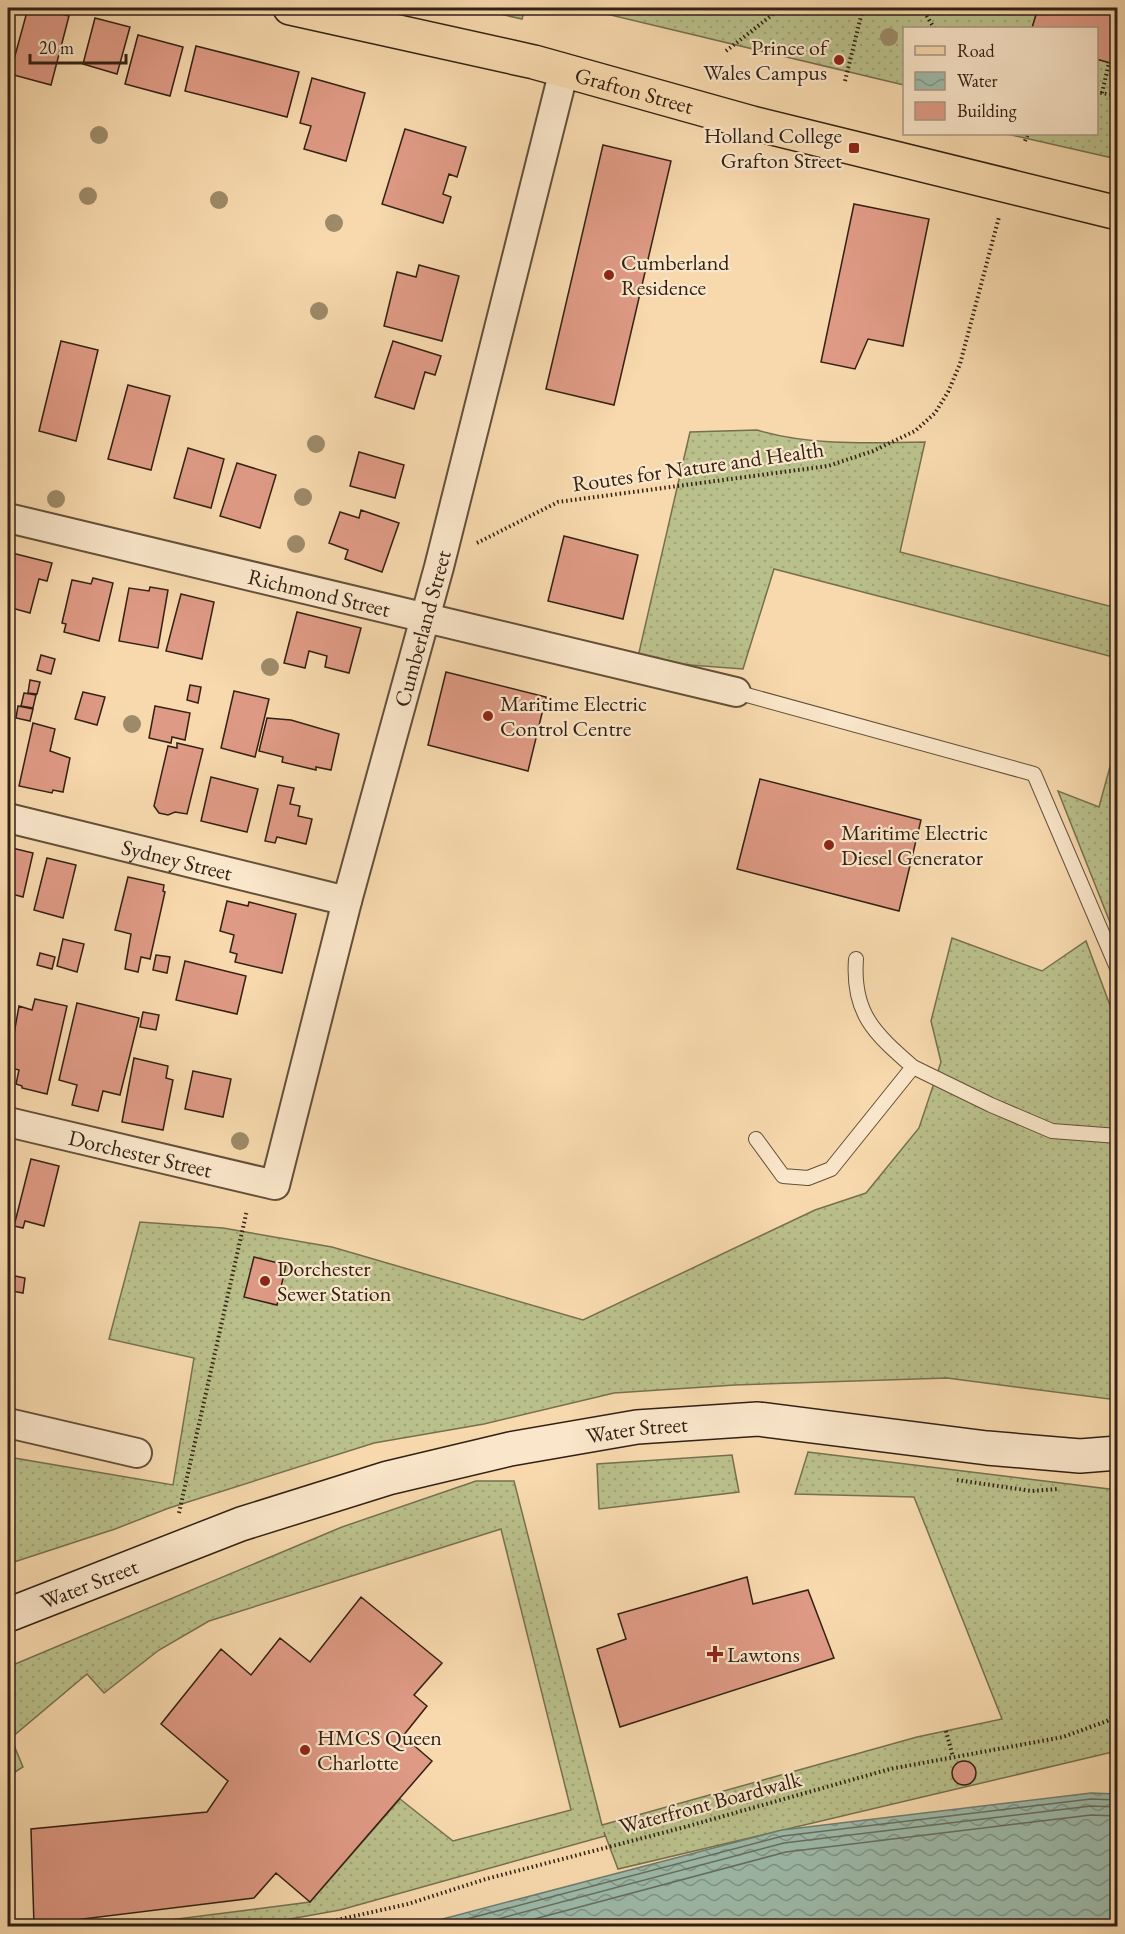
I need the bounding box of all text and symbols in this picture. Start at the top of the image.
scale bar [30,27,126,65]
legend [903,27,1098,135]
place label: Prince of Wales Campus [703,33,830,87]
text: 20 m [39,36,74,59]
text: Road [957,39,996,62]
marker: Prince of Wales Campus [832,53,846,67]
street label: Grafton Street [572,60,697,121]
text: Water [957,69,998,92]
text: Building [957,99,1017,122]
place label: Holland College Grafton Street [704,121,842,175]
marker: Holland College Grafton Street [847,141,861,155]
place label: Cumberland Residence [621,248,730,302]
marker: Cumberland Residence [602,268,616,282]
street label: Routes for Nature and Health [570,434,826,499]
street label: Cumberland Street [387,547,458,710]
street label: Richmond Street [245,562,393,624]
place label: Maritime Electric Control Centre [500,689,647,743]
marker: Maritime Electric Control Centre [481,709,495,723]
place label: Maritime Electric Diesel Generator [841,818,988,872]
street label: Sydney Street [118,832,235,887]
marker: Maritime Electric Diesel Generator [822,838,836,852]
street label: Dorchester Street [66,1123,215,1185]
place label: Dorchester Sewer Station [277,1254,392,1308]
marker: Dorchester Sewer Station [258,1274,272,1288]
street label: Water Street [584,1410,689,1451]
street label: Water Street [36,1552,142,1616]
place label: Lawtons [727,1640,800,1669]
marker: Lawtons [708,1647,722,1661]
place label: HMCS Queen Charlotte [317,1723,442,1777]
marker: HMCS Queen Charlotte [298,1743,312,1757]
street label: Waterfront Boardwalk [616,1764,805,1841]

